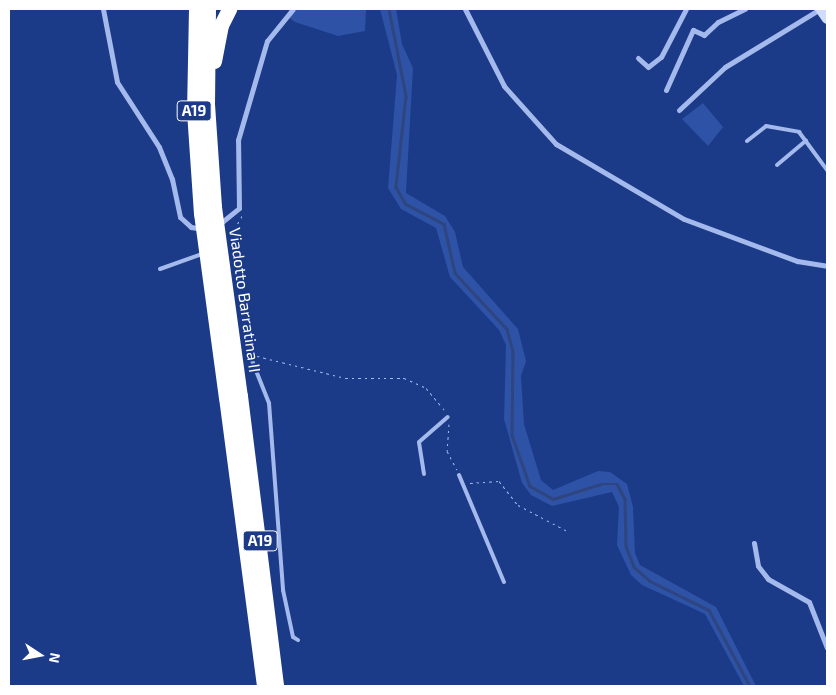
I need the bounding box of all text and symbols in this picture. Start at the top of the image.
road number: A19 [176,98,212,124]
street label: Viadotto Barratina II [225,226,265,374]
road number: A19 [242,528,278,554]
north arrow [15,630,65,680]
text: N [46,651,65,665]

